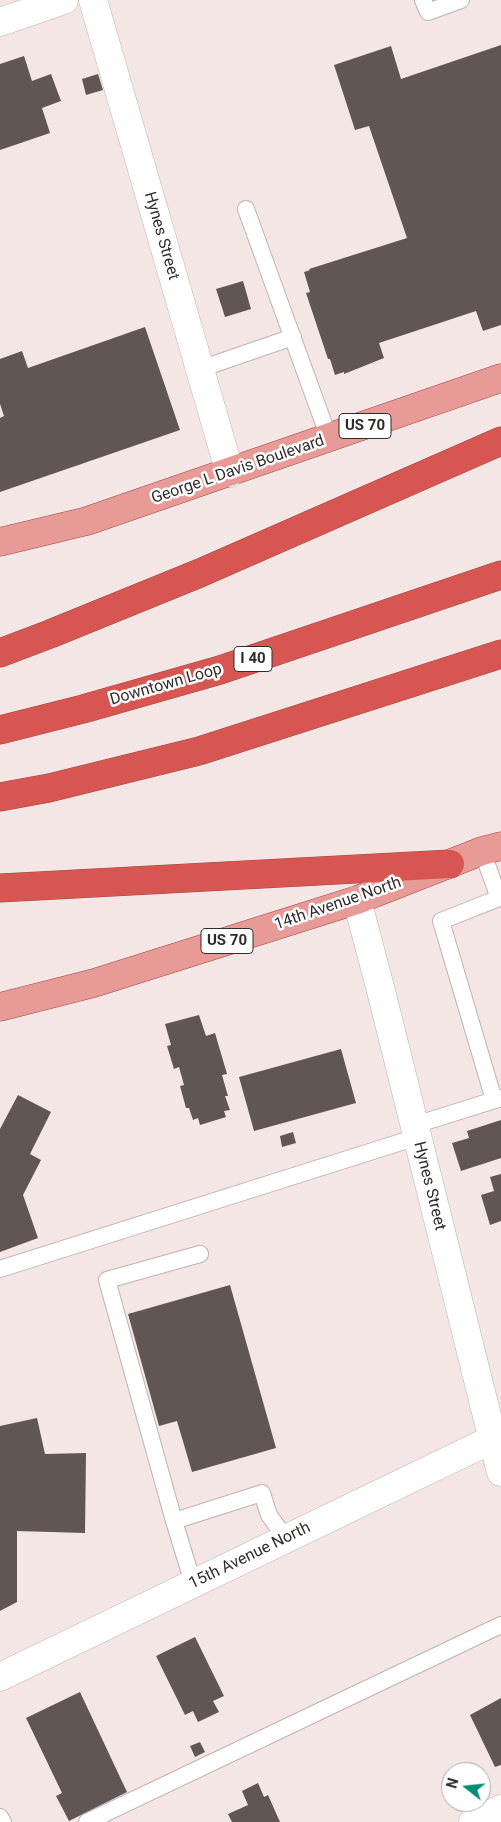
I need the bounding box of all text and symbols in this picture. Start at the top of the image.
street label: Hynes Street [139,190,183,282]
road number: US 70 [339,414,391,438]
street label: George L Davis Boulevard [149,431,327,509]
road number: I 40 [234,646,272,672]
street label: Downtown Loop [108,660,224,710]
street label: 14th Avenue North [272,873,404,935]
road number: US 70 [201,928,253,954]
street label: Hynes Street [409,1140,449,1232]
street label: 15th Avenue North [186,1518,314,1594]
north arrow [441,1762,491,1812]
text: N [443,1776,462,1790]

